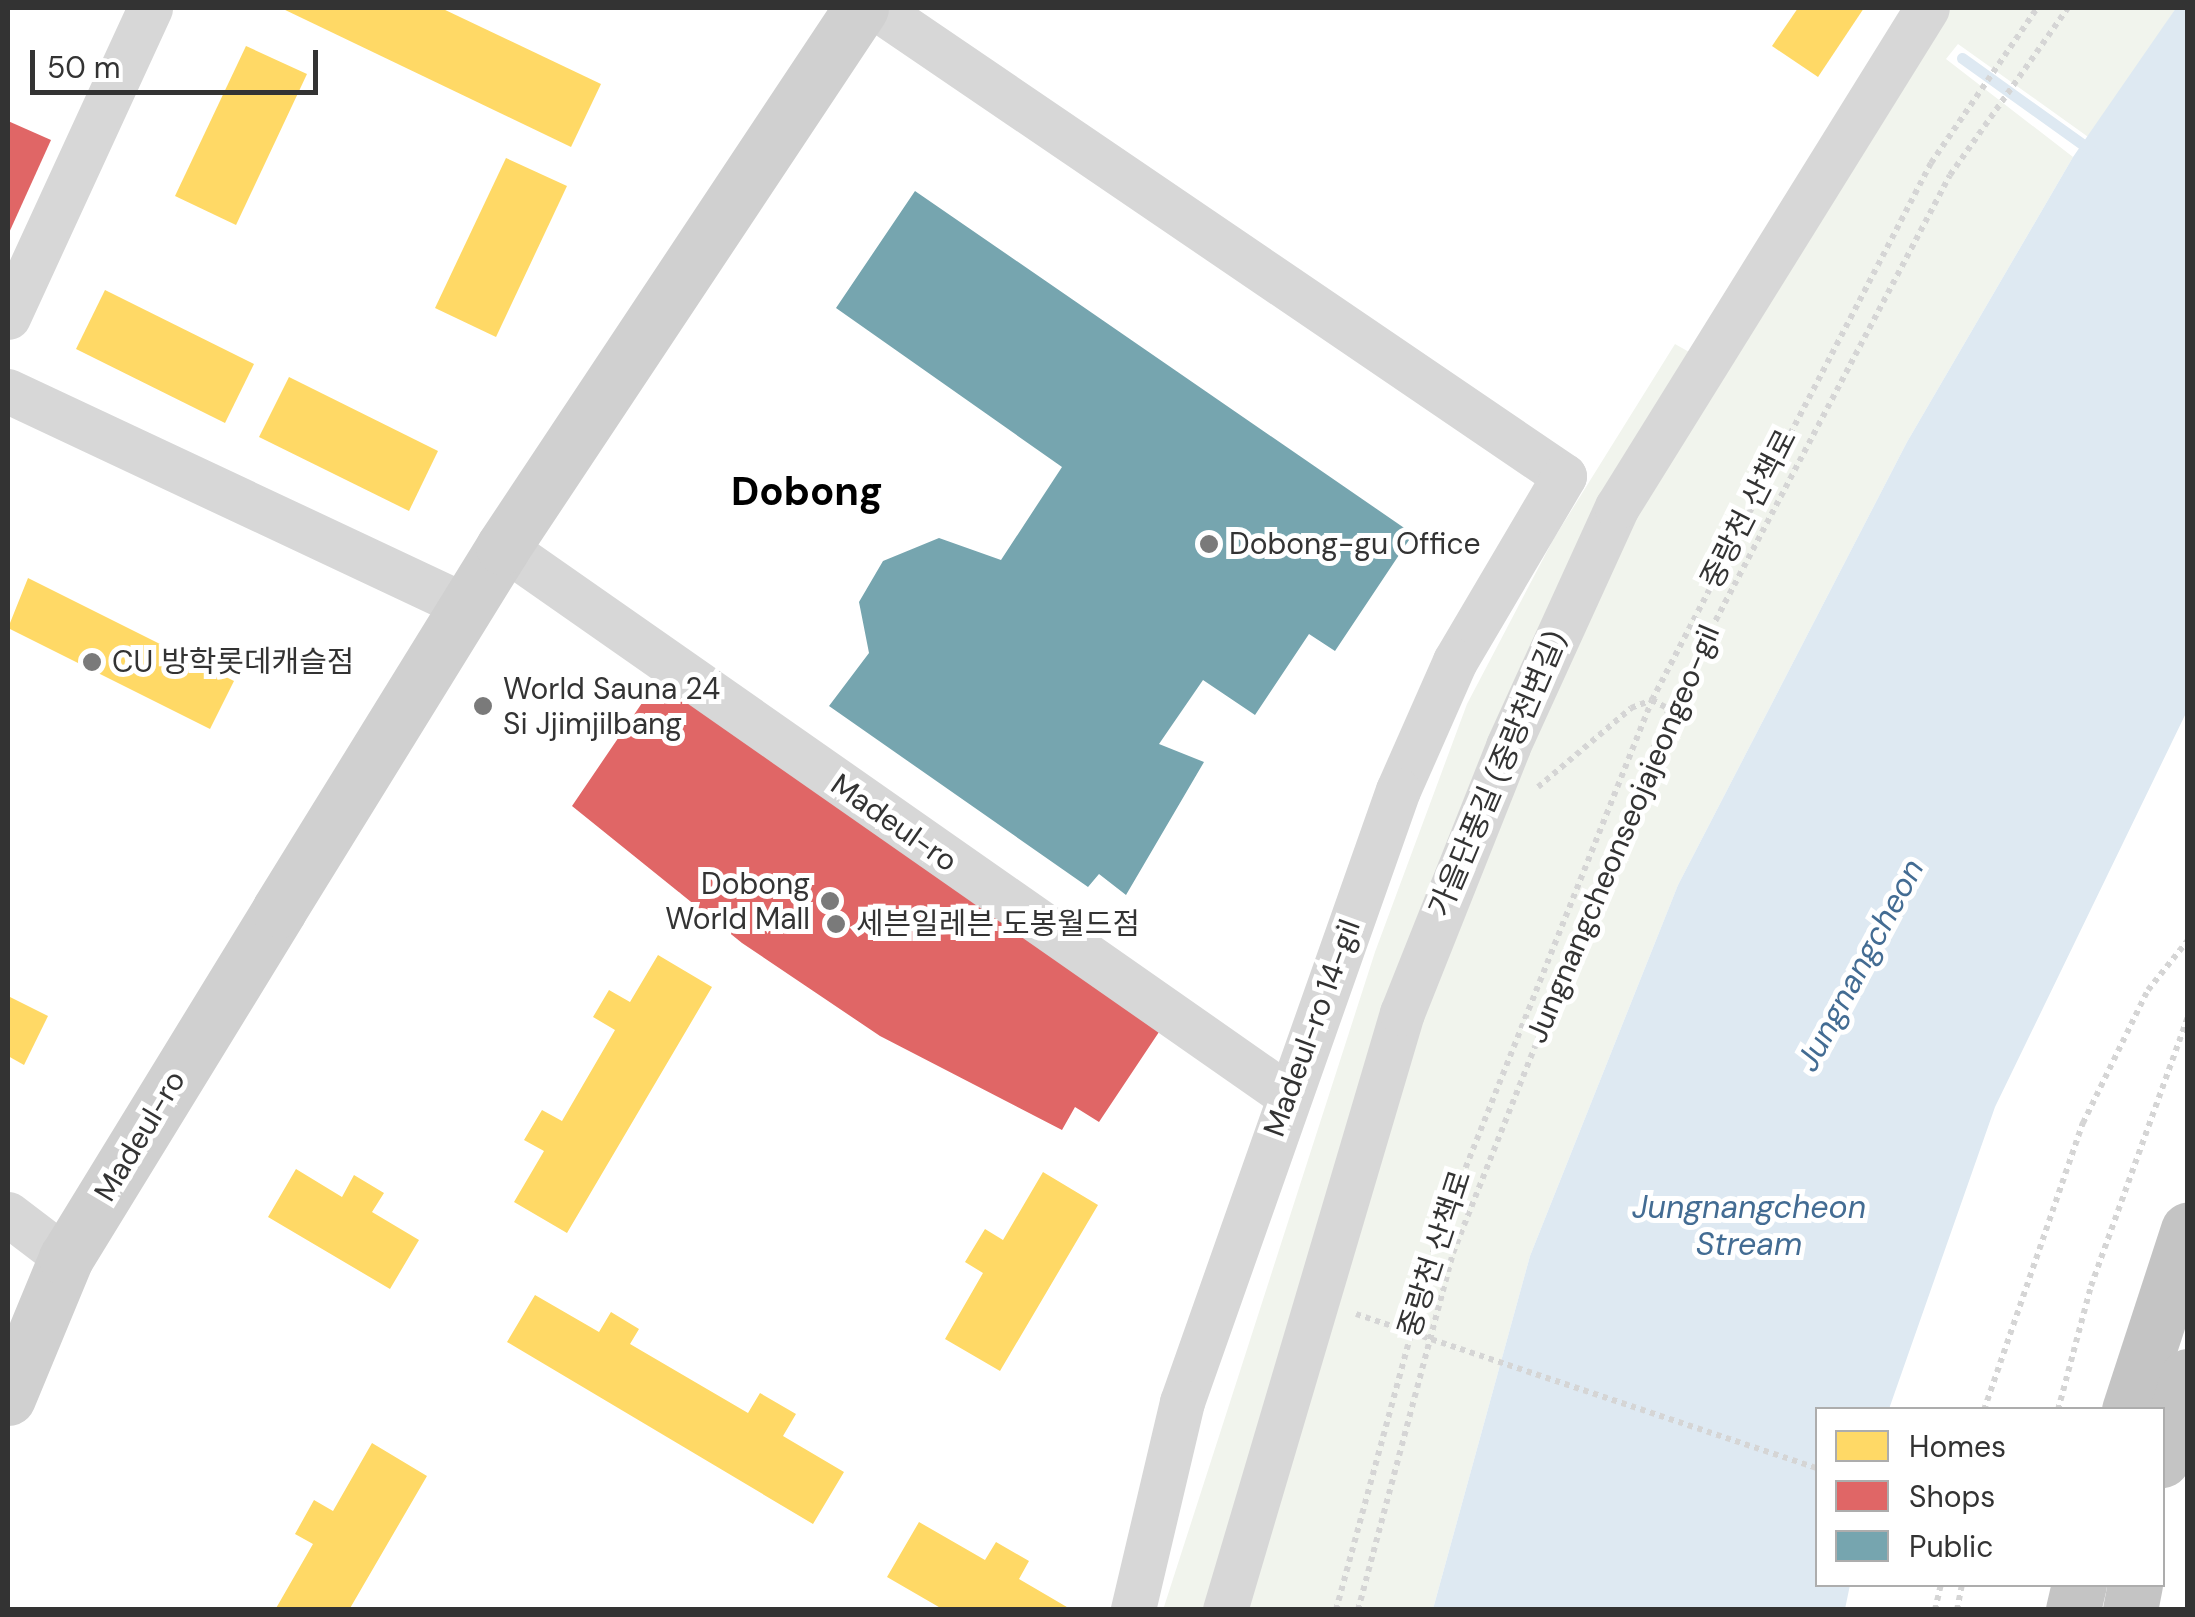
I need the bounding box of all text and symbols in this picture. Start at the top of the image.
scale bar [35,30,322,92]
text: 50 m [47,48,121,87]
street label: 중랑천 산책로 [1694,423,1804,595]
district label: Dobong [731,467,883,515]
place label: Dobong-gu Office [1229,526,1481,562]
marker: Dobong-gu Office [1198,533,1220,555]
street label: Jungnangcheonseojajeongeo-gil [1518,620,1728,1048]
street label: 가을단풍길 (중랑천변길) [1422,626,1574,922]
place label: CU 방학롯데캐슬점 [112,644,354,680]
marker: CU 방학롯데캐슬점 [81,651,103,673]
place label: World Sauna 24 Si Jjimjilbang [503,671,720,742]
marker: World Sauna 24 Si Jjimjilbang [472,695,494,717]
street label: Madeul-ro [824,766,964,880]
water label: Jungnangcheon [1788,853,1932,1077]
place label: Dobong World Mall [665,866,810,936]
marker: Dobong World Mall [819,890,841,912]
place label: 세븐일레븐 도봉월드점 [856,906,1140,942]
marker: 세븐일레븐 도봉월드점 [825,913,847,935]
street label: Madeul-ro 14-gil [1256,915,1368,1141]
street label: Madeul-ro [87,1064,193,1208]
street label: 중랑천 산책로 [1391,1166,1479,1342]
water label: Jungnangcheon Stream [1632,1189,1866,1264]
legend [1815,1407,2165,1587]
text: Homes [1909,1427,2006,1466]
text: Shops [1909,1477,1995,1516]
text: Public [1909,1527,1993,1566]

